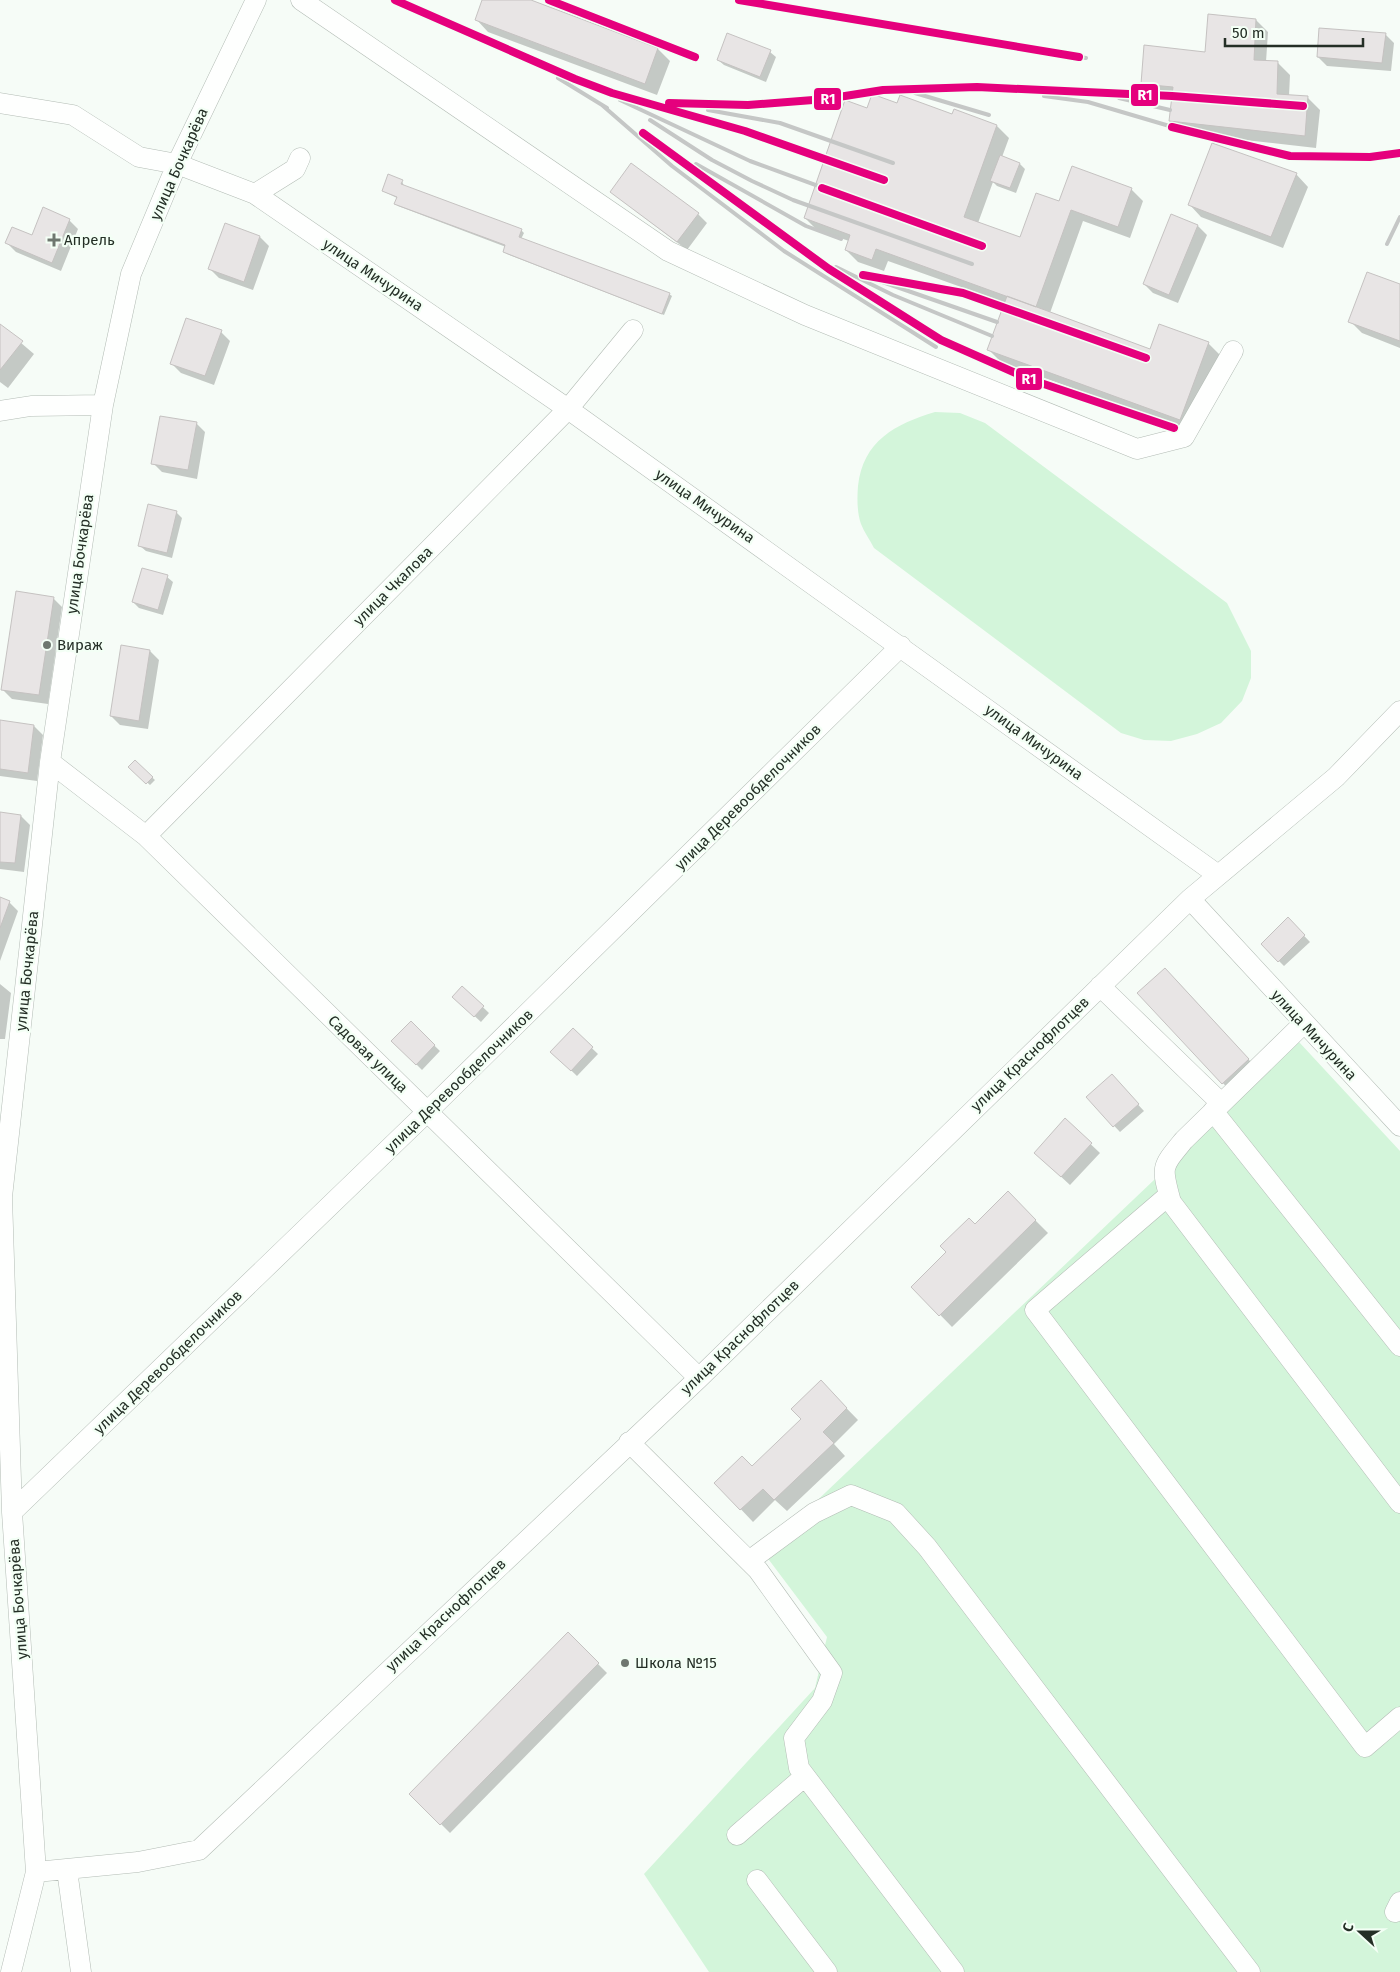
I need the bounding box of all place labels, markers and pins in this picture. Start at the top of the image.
place label: Апрель [64,231,115,249]
marker: Апрель [48,234,60,246]
place label: Вираж [57,636,103,654]
marker: Вираж [41,639,53,651]
place label: Школа №15 [635,1654,717,1672]
marker: Школа №15 [619,1657,631,1669]

